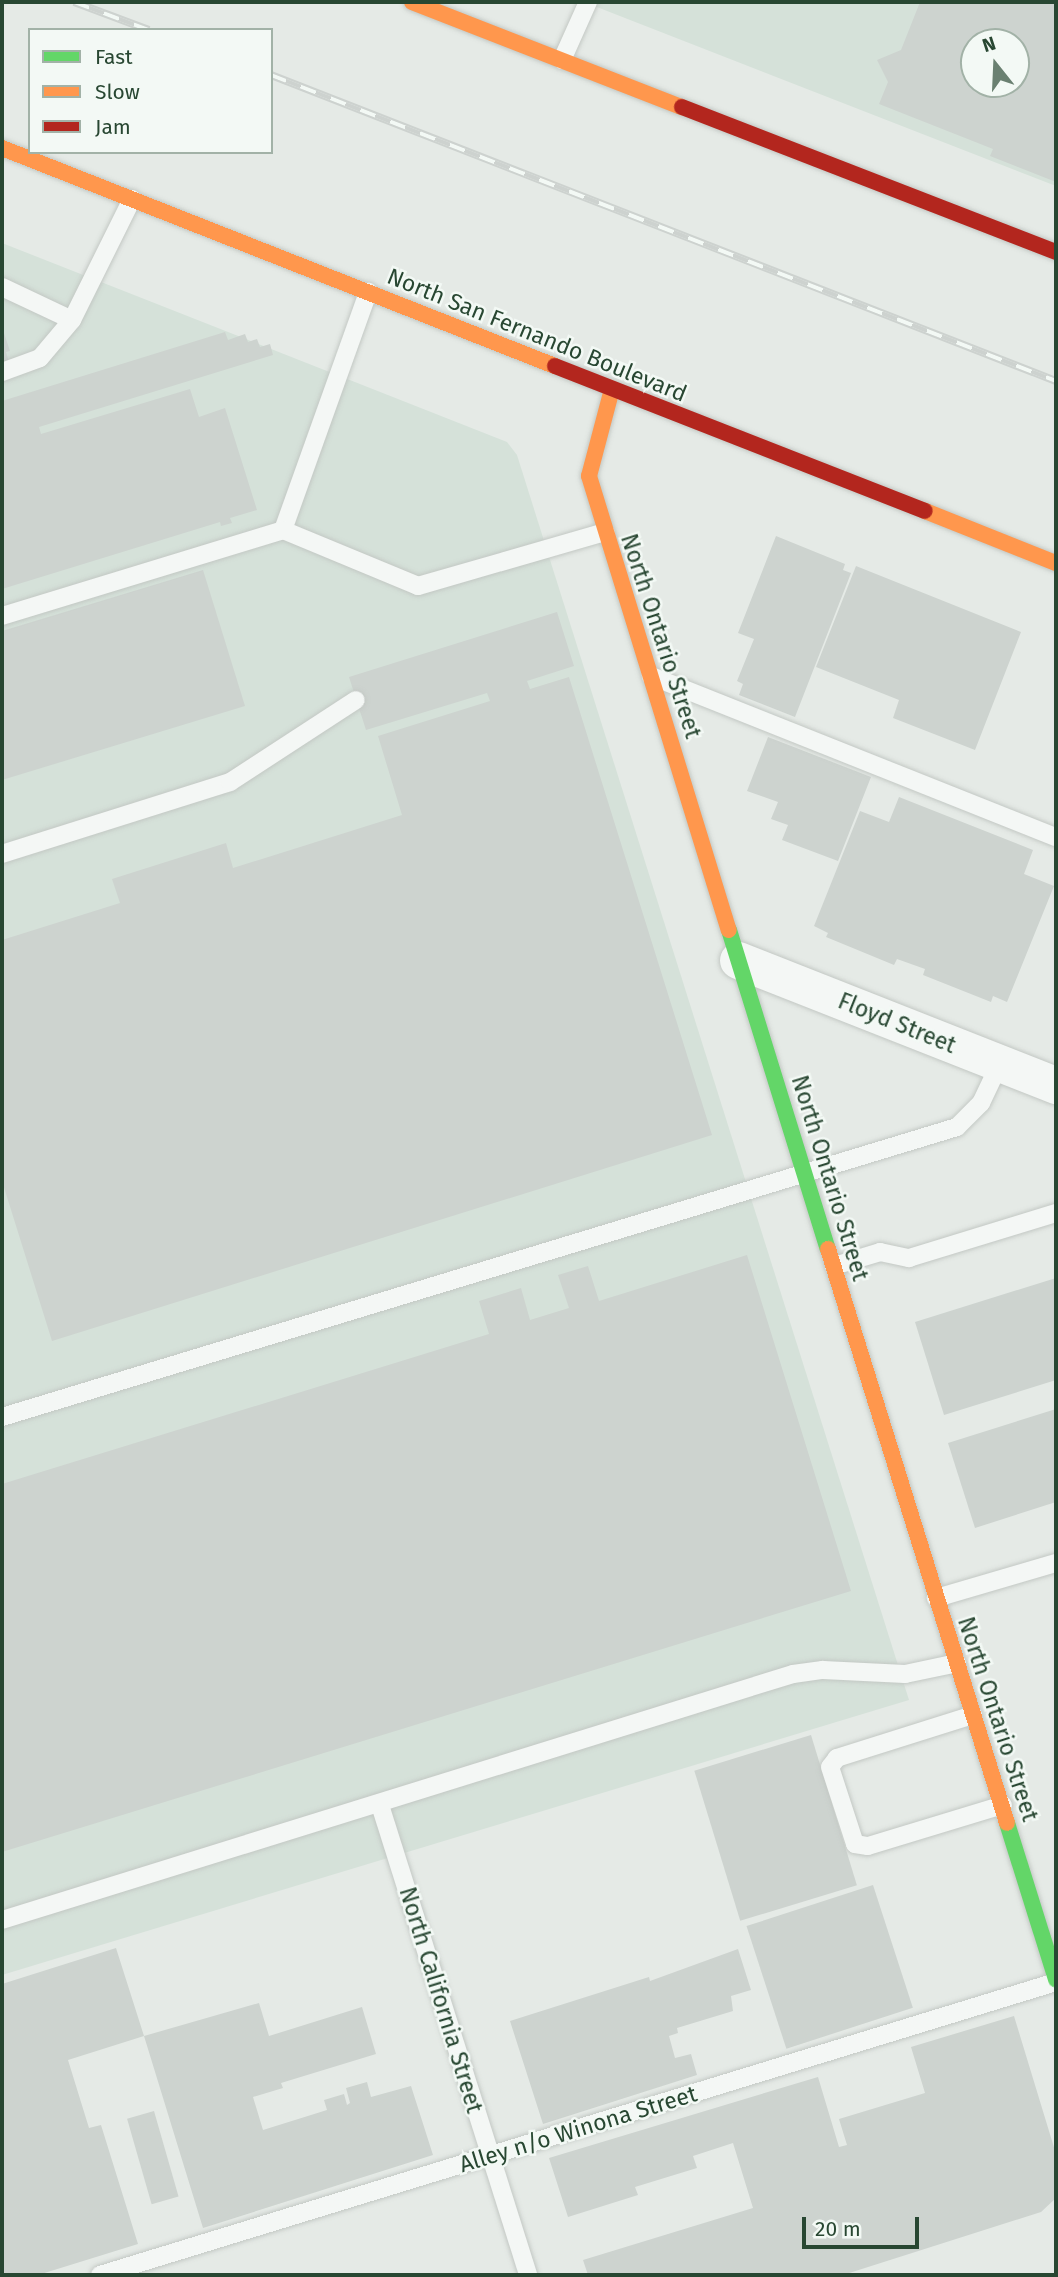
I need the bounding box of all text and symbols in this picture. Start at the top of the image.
legend [28,28,273,154]
north arrow [960,28,1030,98]
text: N [979,32,999,57]
text: Fast [95,44,133,70]
text: Slow [95,79,140,105]
text: Jam [95,114,131,140]
street label: North San Fernando Boulevard [383,262,691,408]
street label: North Ontario Street [615,530,707,742]
street label: Floyd Street [834,987,960,1059]
street label: North Ontario Street [786,1072,874,1284]
street label: North Ontario Street [952,1613,1044,1825]
street label: North California Street [393,1884,489,2116]
street label: Alley n/o Winona Street [456,2080,700,2178]
scale bar [806,2204,923,2248]
text: 20 m [815,2216,861,2242]

